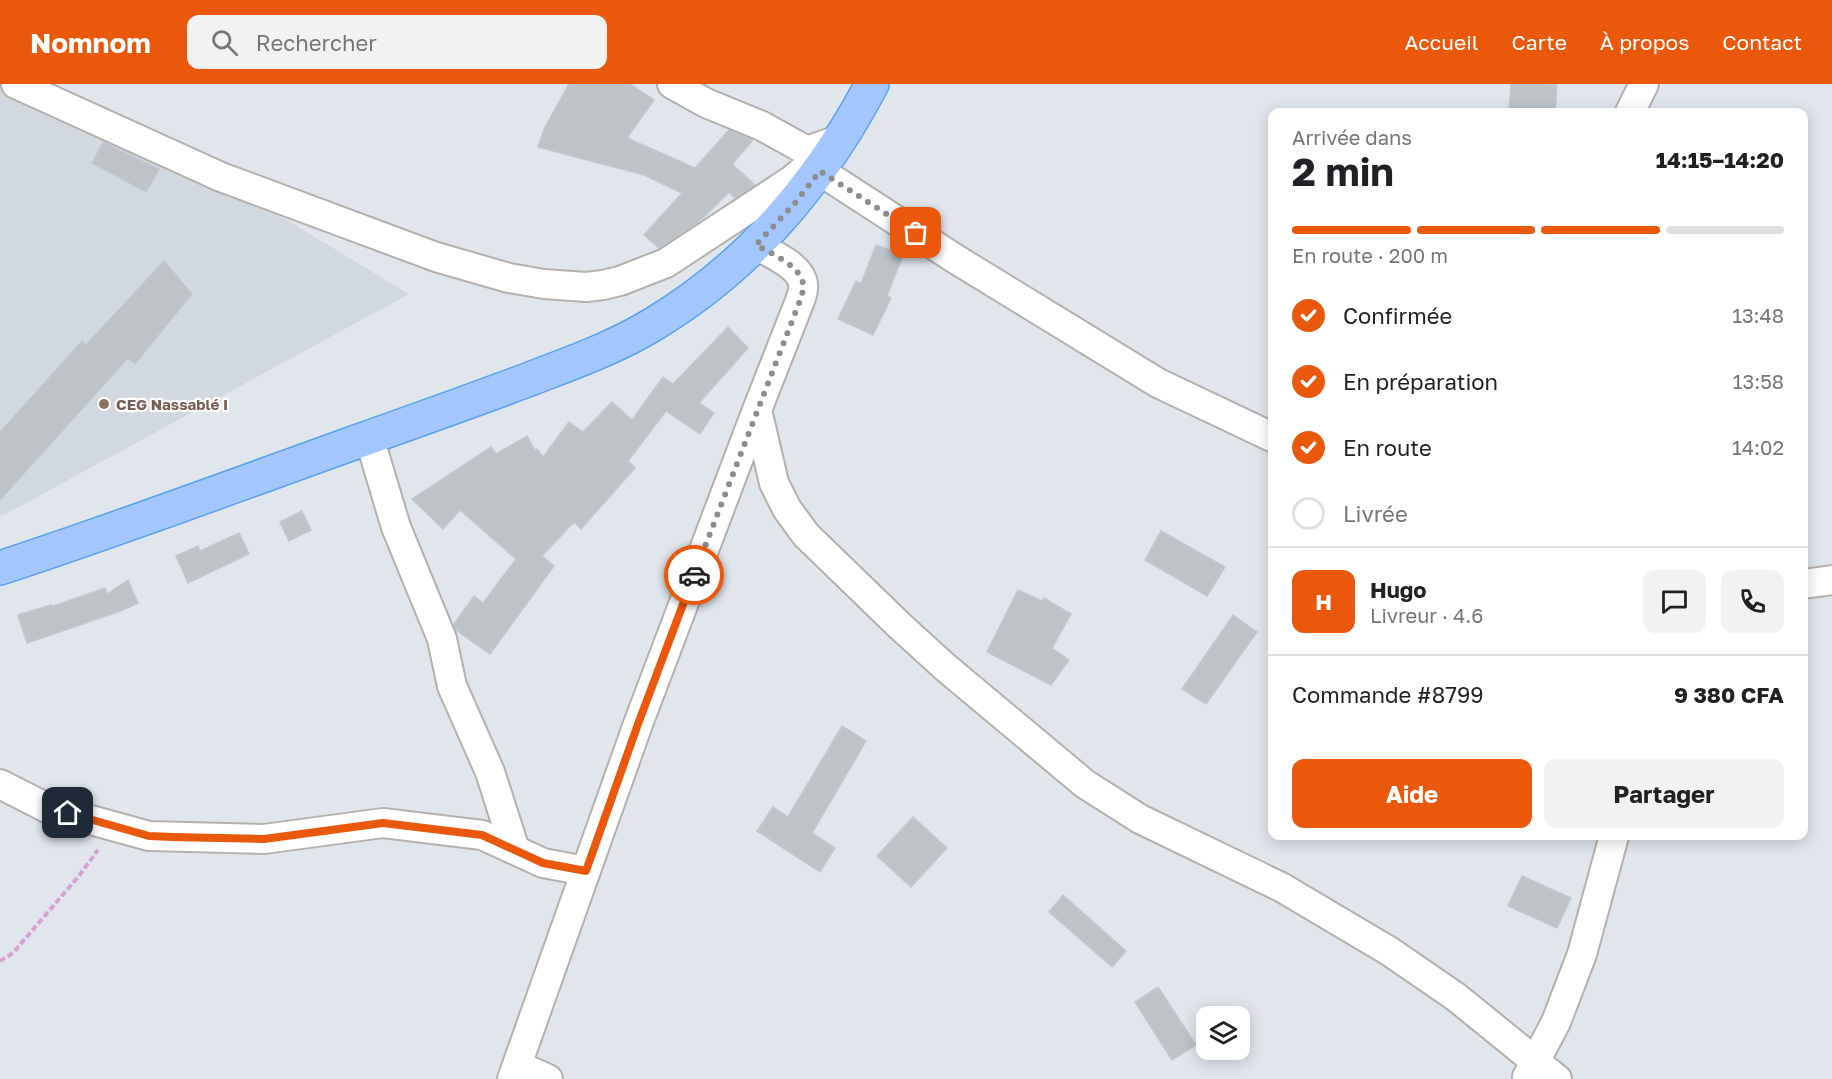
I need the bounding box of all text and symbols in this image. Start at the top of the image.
search box [187,15,607,69]
text: Nomnom [30,26,151,59]
icon: search [208,26,241,59]
text: Rechercher [256,29,377,56]
text: Accueil [1405,29,1478,55]
text: Carte [1511,29,1567,55]
text: À propos [1600,29,1689,55]
text: Contact [1722,29,1802,55]
text: Arrivée dans [1292,125,1412,149]
text: 14:15–14:20 [1656,146,1784,173]
text: 2 min [1292,148,1394,195]
pin [890,207,941,258]
icon: bag [899,216,932,249]
text: En route · 200 m [1292,243,1448,267]
icon: check [1292,299,1325,332]
text: Confirmée [1343,302,1452,329]
text: 13:48 [1732,303,1784,327]
icon: check [1292,365,1325,398]
text: En préparation [1343,368,1498,395]
text: 13:58 [1733,369,1784,393]
place label: CEG Nassablé I [116,395,228,413]
marker: CEG Nassablé I [97,397,111,411]
icon: check [1292,431,1325,464]
text: En route [1343,434,1432,461]
text: 14:02 [1732,435,1784,459]
text: Livrée [1343,500,1408,527]
courier [664,545,724,605]
icon: car [678,559,711,592]
button: chat [1643,570,1706,633]
button: phone [1721,570,1784,633]
text: Hugo [1370,576,1427,603]
text: H [1315,588,1332,615]
text: Livreur · 4.6 [1370,603,1483,627]
text: Commande #8799 [1292,681,1484,708]
text: 9 380 CFA [1674,681,1784,708]
button: Aide [1292,759,1532,828]
button: Partager [1544,759,1784,828]
pin [42,787,93,838]
icon: home [51,796,84,829]
map controls [1196,1006,1250,1060]
button: layers [1196,1006,1250,1060]

